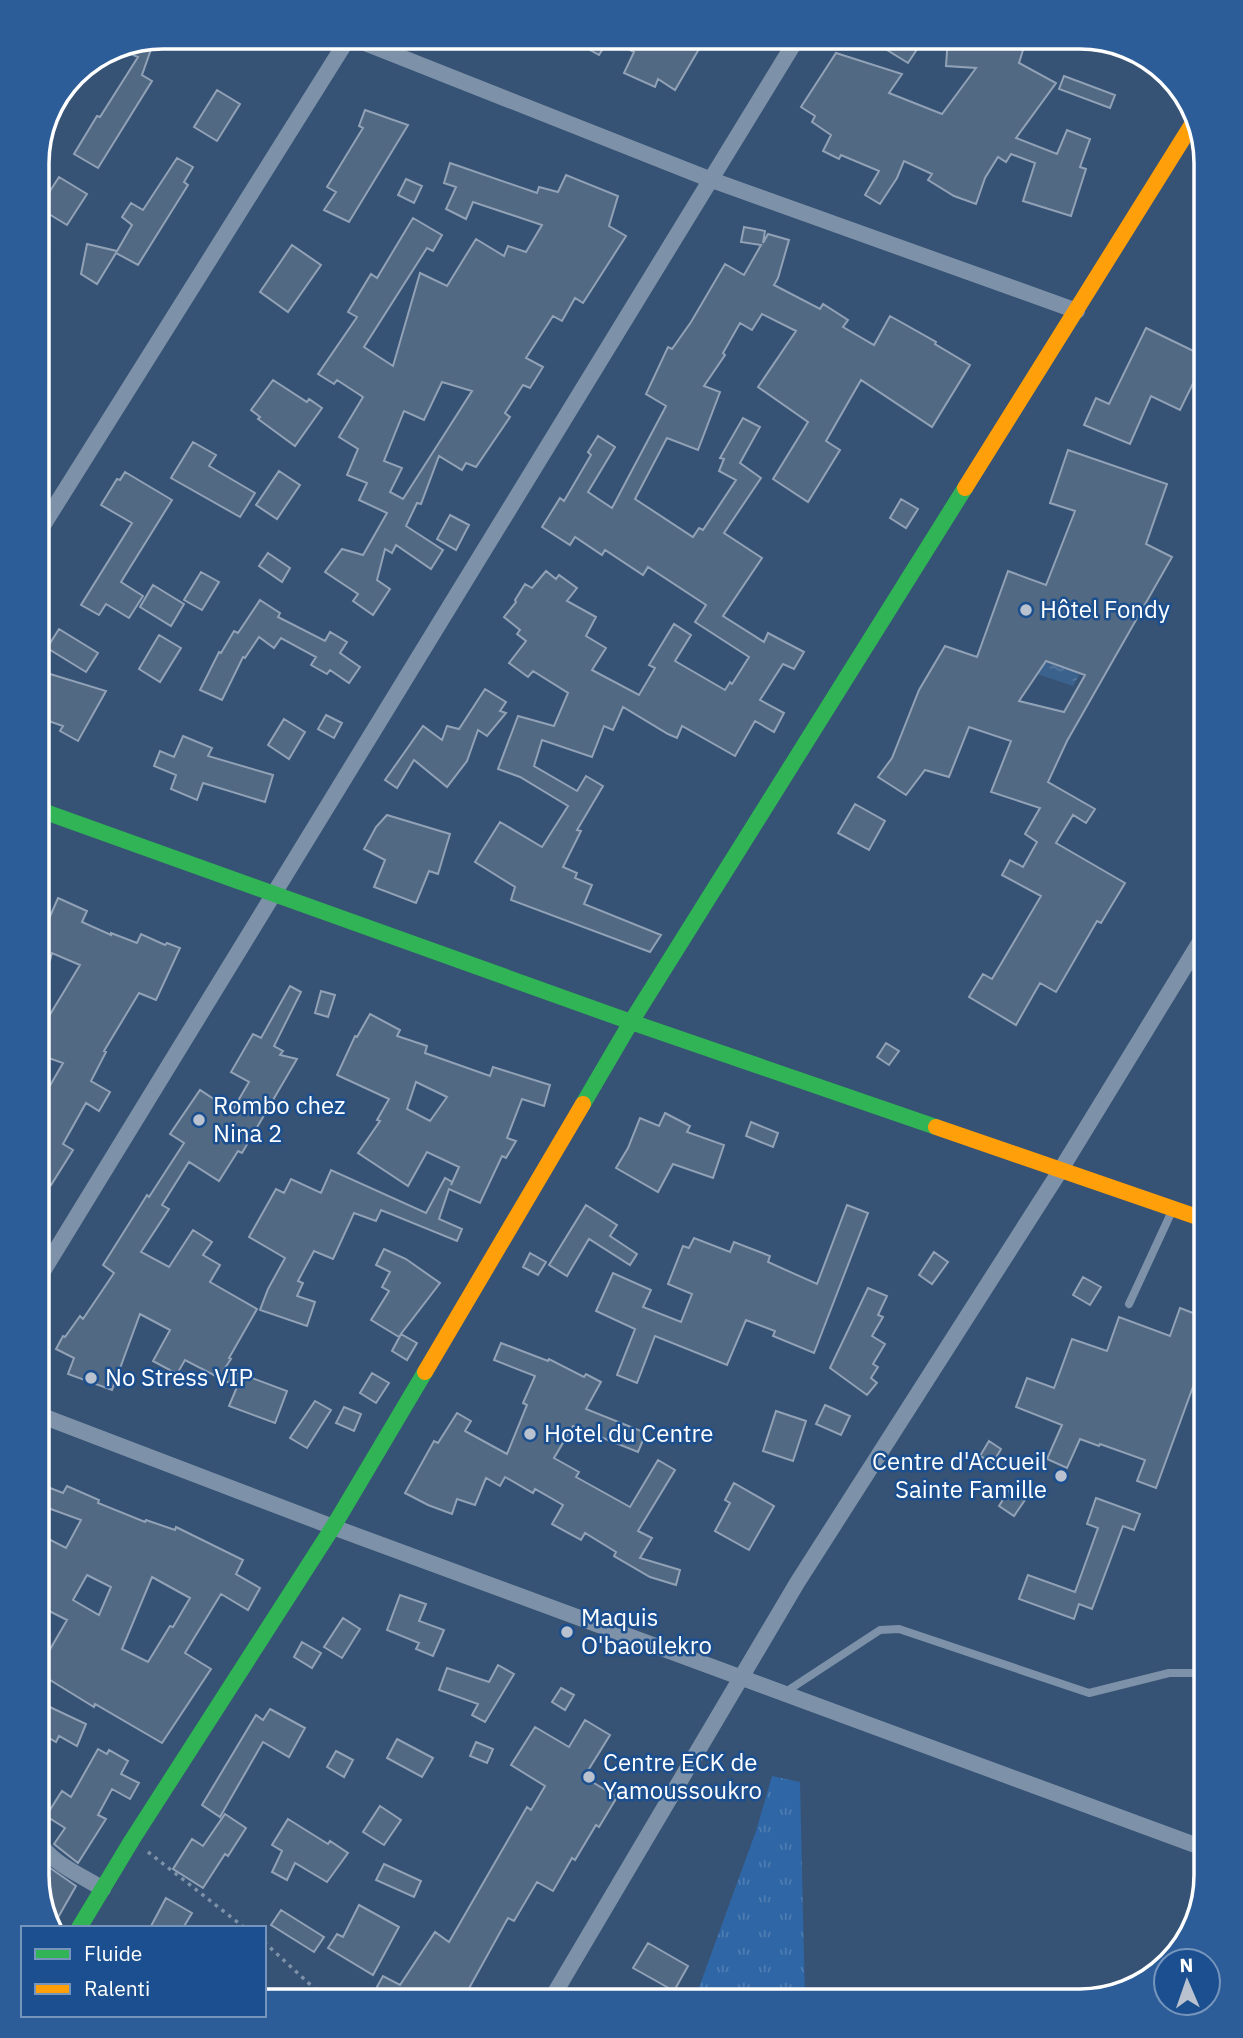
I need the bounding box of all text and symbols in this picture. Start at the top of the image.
place label: Hôtel Fondy [1040,593,1170,625]
marker: Hôtel Fondy [1018,602,1034,618]
place label: Rombo chez Nina 2 [213,1089,345,1149]
marker: Rombo chez Nina 2 [191,1112,207,1128]
place label: No Stress VIP [105,1361,253,1393]
marker: No Stress VIP [83,1370,99,1386]
place label: Hotel du Centre [544,1417,713,1449]
marker: Hotel du Centre [522,1426,538,1442]
place label: Centre d'Accueil Sainte Famille [872,1445,1047,1505]
marker: Centre d'Accueil Sainte Famille [1053,1468,1069,1484]
place label: Maquis O'baoulekro [581,1601,712,1661]
marker: Maquis O'baoulekro [559,1624,575,1640]
place label: Centre ECK de Yamoussoukro [603,1746,762,1806]
marker: Centre ECK de Yamoussoukro [581,1769,597,1785]
legend [21,1926,266,2017]
text: Fluide [84,1939,142,1967]
north arrow [1152,1947,1222,2017]
text: N [1179,1953,1194,1977]
text: Ralenti [84,1974,150,2002]

